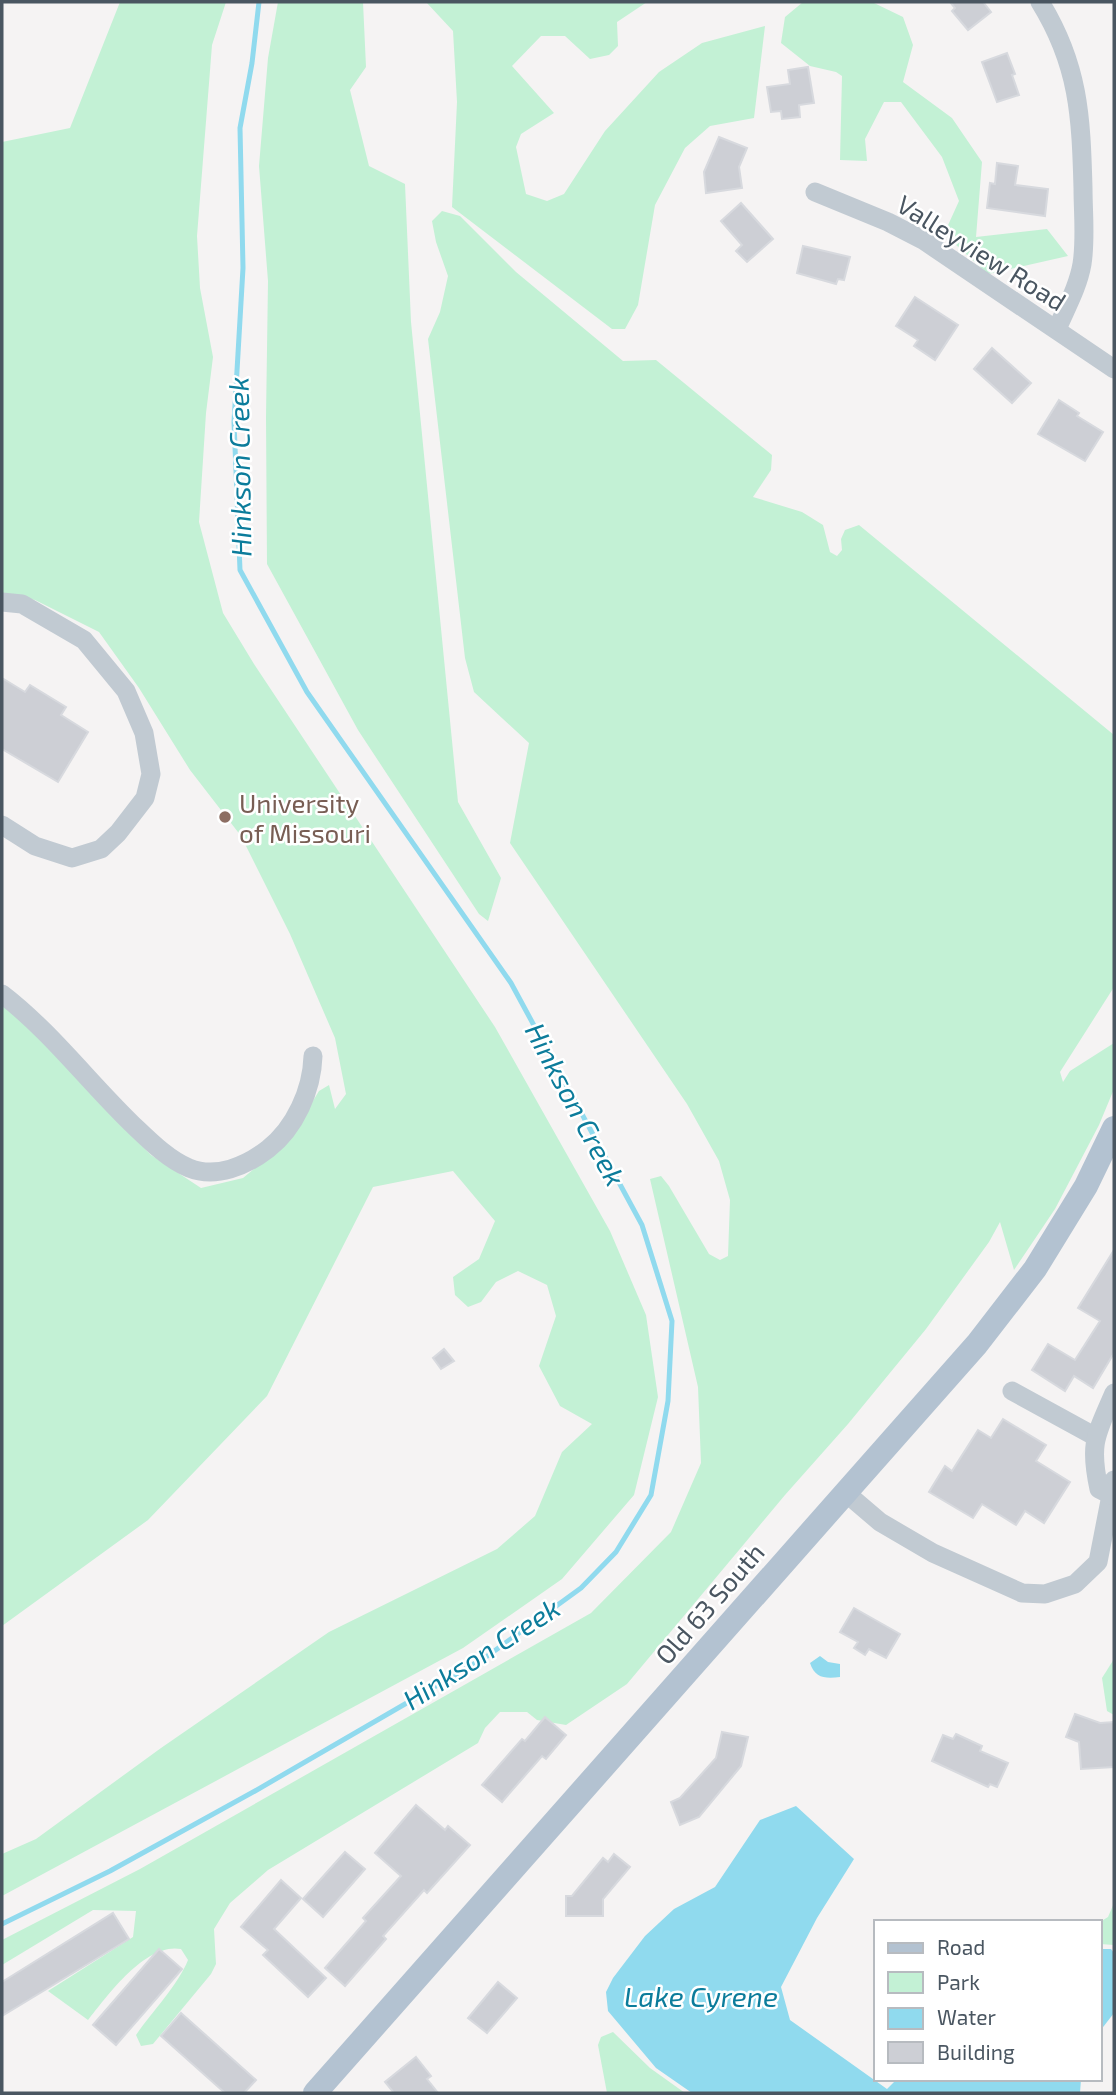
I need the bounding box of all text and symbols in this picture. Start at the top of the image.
street label: Valleyview Road [892,188,1072,316]
water label: Hinkson Creek [220,377,258,557]
place label: University of Missouri [239,787,371,848]
marker: University of Missouri [217,809,233,825]
water label: Hinkson Creek [519,1017,633,1191]
street label: Old 63 South [648,1536,770,1670]
water label: Hinkson Creek [396,1590,566,1716]
legend [874,1920,1102,2081]
text: Road [937,1934,985,1959]
text: Park [937,1969,980,1994]
water label: Lake Cyrene [624,1979,778,2013]
text: Water [937,2004,996,2029]
text: Building [937,2039,1015,2064]

